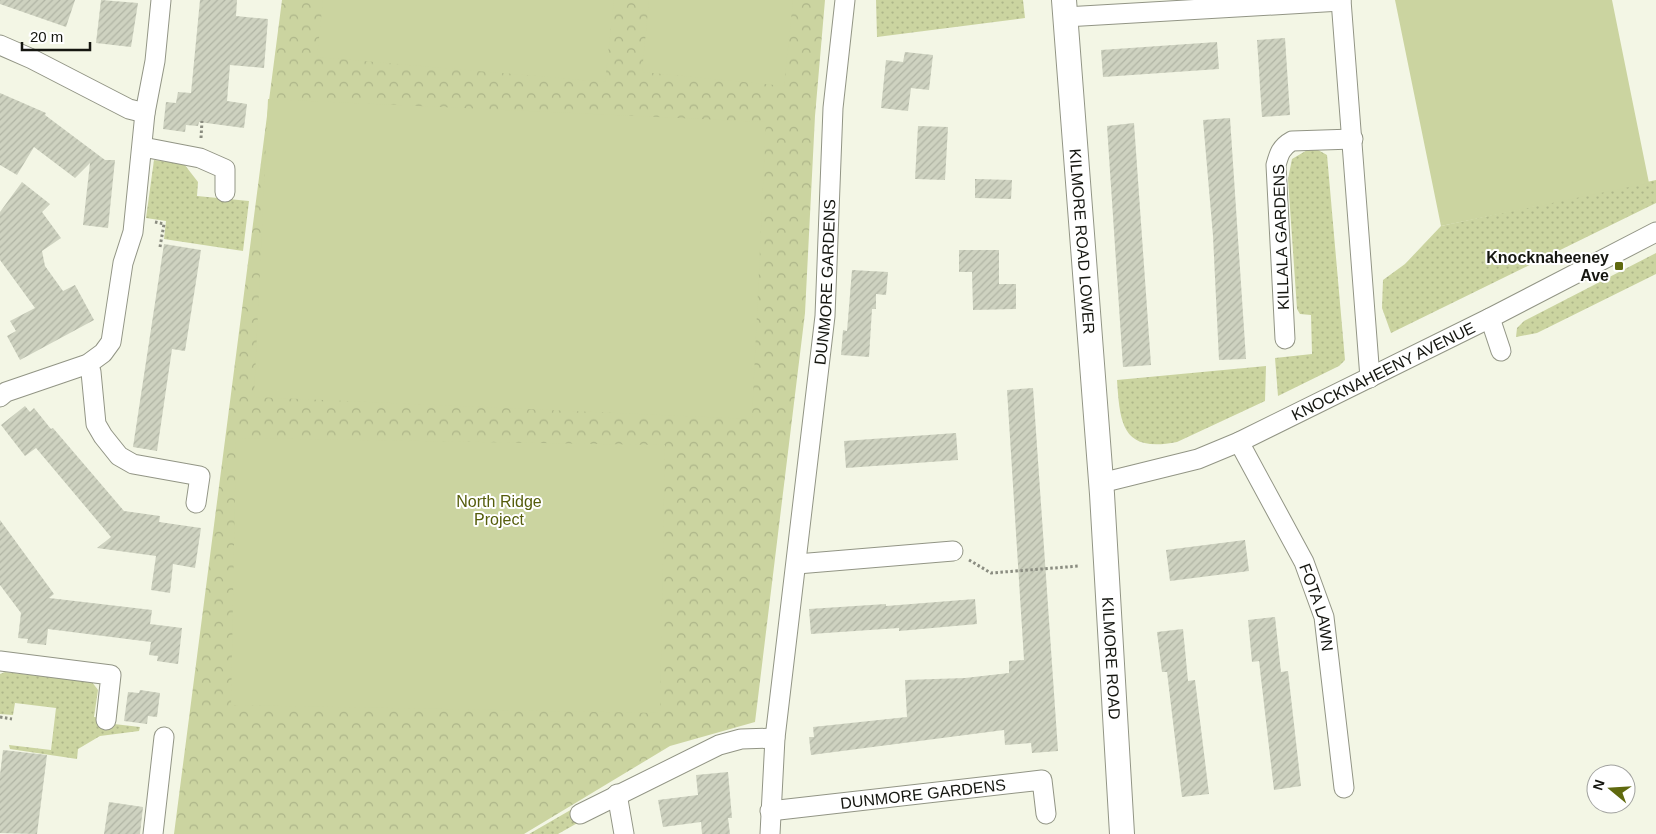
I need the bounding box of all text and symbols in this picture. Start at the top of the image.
scale bar [22,20,90,52]
text: 20 m [30,28,63,45]
street label: KILMORE ROAD LOWER [1067,148,1098,335]
street label: KILLALA GARDENS [1270,164,1292,310]
street label: DUNMORE GARDENS [811,199,838,366]
place label: Knocknaheeney Ave [1486,249,1609,284]
marker: Knocknaheeney Ave [1613,260,1625,272]
street label: KNOCKNAHEENY AVENUE [1289,318,1477,423]
park label: North Ridge Project [456,493,542,528]
street label: FOTA LAWN [1297,561,1336,652]
street label: KILMORE ROAD [1100,596,1124,720]
north arrow [1586,764,1636,814]
street label: DUNMORE GARDENS [839,776,1007,811]
text: N [1589,778,1608,792]

